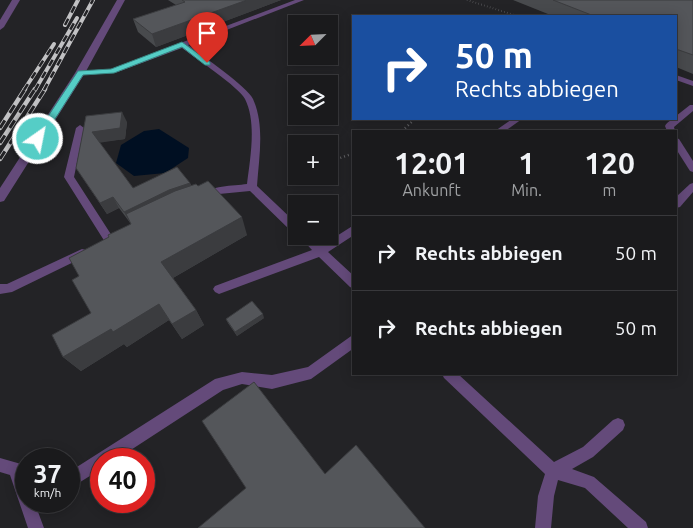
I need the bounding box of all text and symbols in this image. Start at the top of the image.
pin [186,12,228,63]
north arrow [288,15,338,65]
map controls [288,15,338,245]
icon: arrive [193,19,221,47]
icon: right [372,35,437,100]
text: 50 m [455,35,533,75]
button: layers [288,75,338,125]
text: Rechts abbiegen [455,76,619,101]
position arrow [11,112,63,164]
button: + [288,135,338,185]
text: 12:01 [394,146,469,180]
text: 1 [518,146,535,180]
text: 120 [584,146,635,180]
text: Ankunft [402,181,461,199]
text: Min. [511,181,542,199]
text: m [603,181,616,199]
button: − [288,195,338,245]
icon: right [372,239,400,267]
text: Rechts abbiegen [415,242,563,264]
text: 50 m [615,242,657,264]
icon: right [372,314,400,342]
text: Rechts abbiegen [415,317,563,339]
text: 50 m [615,317,657,339]
speed limit sign: 40 [90,448,155,513]
text: 37 [33,460,62,488]
text: km/h [34,486,61,499]

